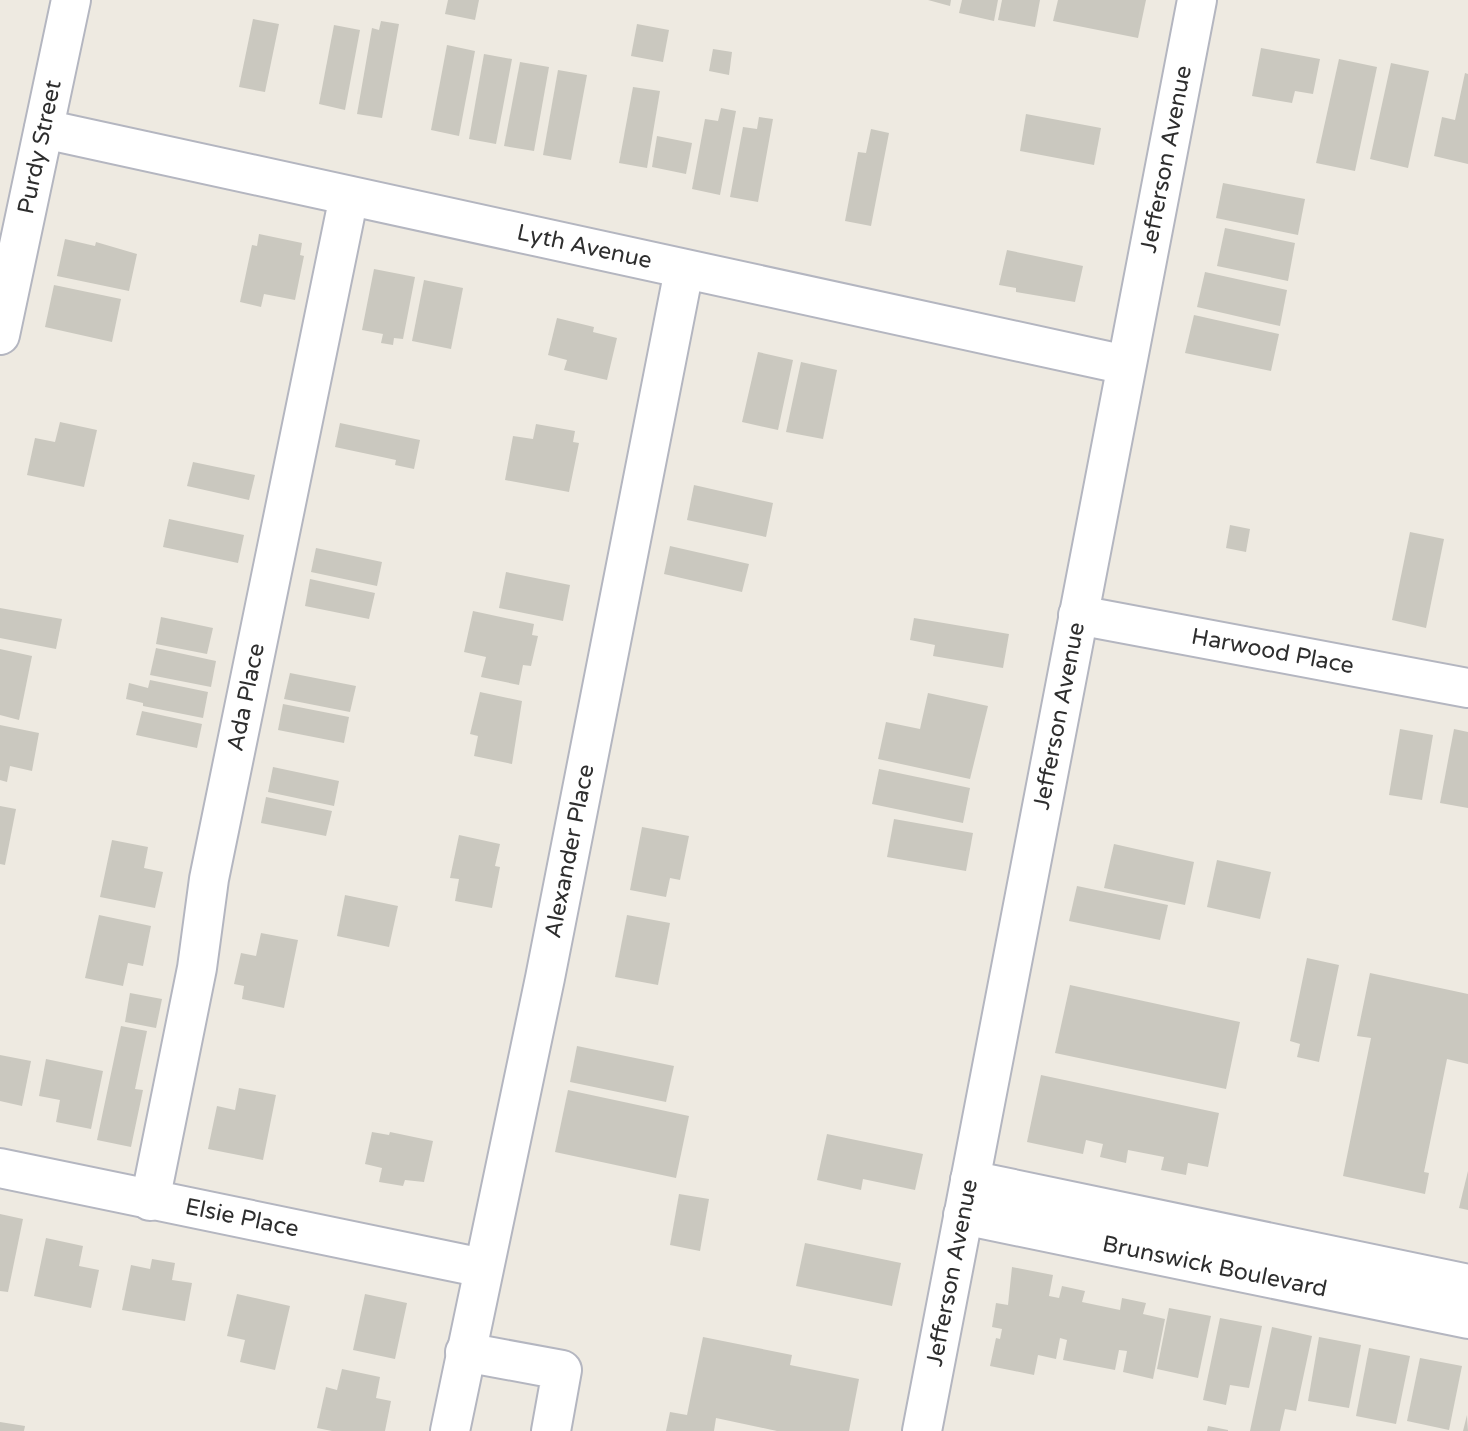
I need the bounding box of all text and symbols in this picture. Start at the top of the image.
street label: Jefferson Avenue [1135,63,1198,255]
street label: Purdy Street [12,77,68,217]
street label: Lyth Avenue [514,219,654,275]
street label: Jefferson Avenue [1028,620,1091,812]
street label: Harwood Place [1189,623,1356,680]
street label: Ada Place [222,641,271,754]
street label: Alexander Place [539,762,601,941]
street label: Jefferson Avenue [921,1177,984,1369]
street label: Elsie Place [183,1193,301,1243]
street label: Brunswick Boulevard [1100,1230,1330,1304]

